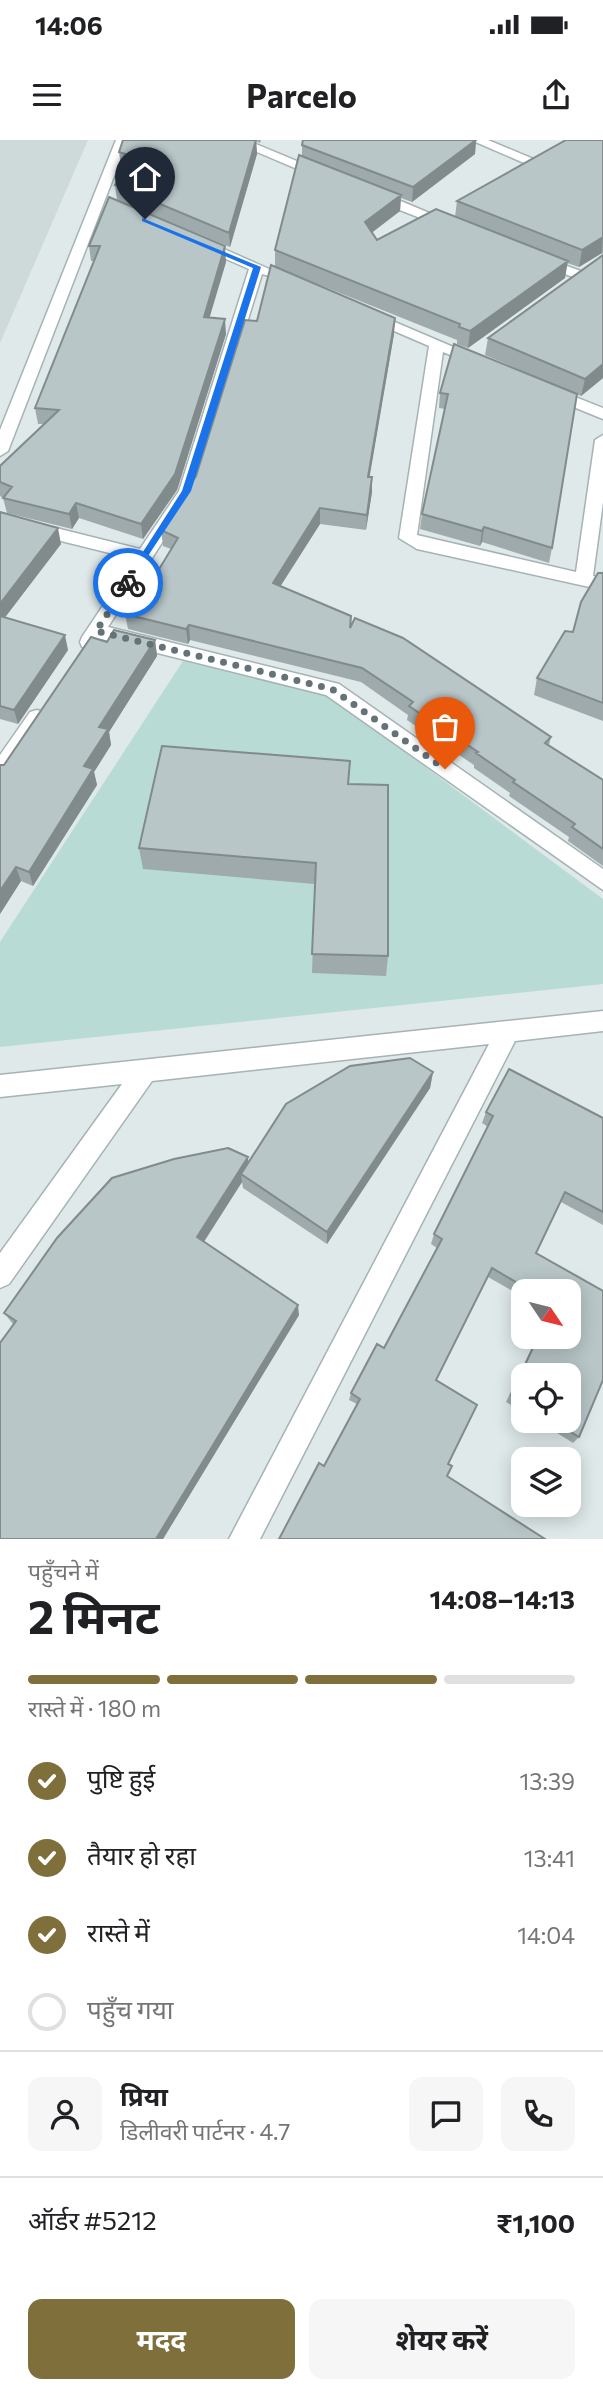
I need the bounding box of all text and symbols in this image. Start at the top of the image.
text: 14:06 [35,9,103,40]
text: Parcelo [246,75,357,115]
icon: menu [28,76,66,114]
icon: share [537,76,575,114]
pin [115,147,175,219]
icon: home [126,158,164,196]
courier [93,548,163,618]
icon: bike [109,564,147,602]
pin [415,697,475,769]
icon: bag [426,708,464,746]
north arrow [511,1279,581,1349]
map controls [511,1279,581,1517]
button: locate [511,1363,581,1433]
button: layers [511,1447,581,1517]
text: पहुँचने में [28,1557,99,1585]
text: 14:08–14:13 [430,1583,575,1614]
text: 2 मिनट [28,1587,160,1643]
text: रास्ते में · 180 m [28,1694,161,1722]
icon: check [28,1762,66,1800]
text: पुष्टि हुई [87,1762,155,1793]
text: 13:39 [520,1767,575,1795]
icon: check [28,1839,66,1877]
text: तैयार हो रहा [87,1839,196,1870]
text: 13:41 [524,1844,575,1872]
icon: check [28,1916,66,1954]
text: रास्ते में [87,1916,150,1947]
text: 14:04 [517,1921,575,1949]
text: पहुँच गया [87,1993,174,2024]
button: person [28,2077,102,2151]
button: chat [409,2077,483,2151]
button: phone [501,2077,575,2151]
text: प्रिया [120,2080,168,2111]
text: डिलीवरी पार्टनर · 4.7 [120,2117,290,2145]
text: ऑर्डर #5212 [28,2204,157,2235]
text: ₹1,100 [496,2207,575,2238]
button: मदद [28,2299,295,2379]
button: शेयर करें [309,2299,575,2379]

